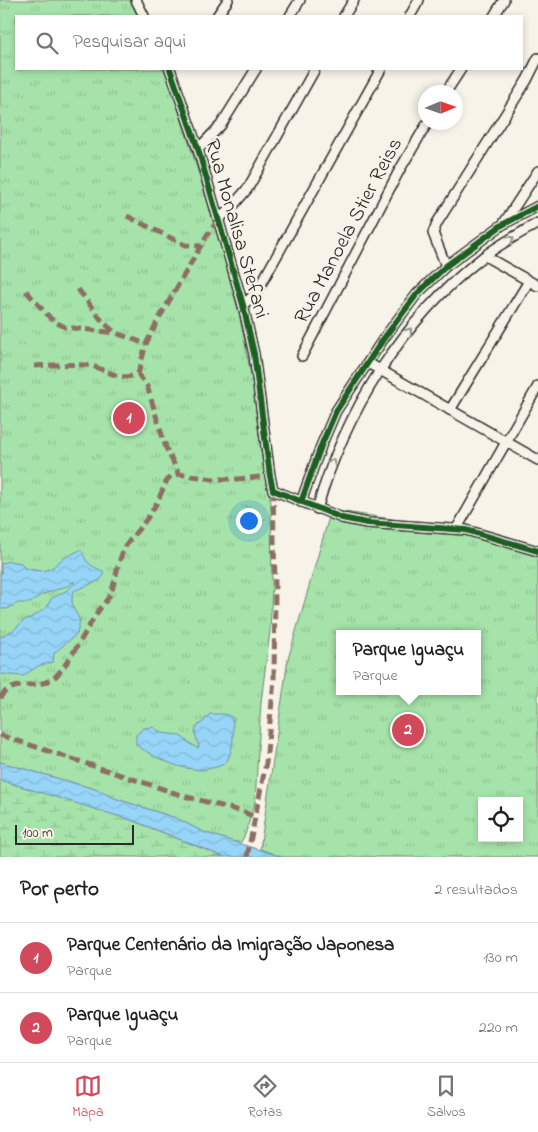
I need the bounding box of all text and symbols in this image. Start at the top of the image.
search box [15,15,523,70]
icon: search [33,29,61,57]
text: Pesquisar aqui [73,29,186,56]
north arrow [418,85,463,130]
street label: Rua Manoela Stier Reiss [287,133,411,329]
street label: Rua Monalisa Stefani [196,136,276,322]
one-way arrow [506,236,515,246]
one-way arrow [403,328,411,337]
pin: 1 [113,399,145,437]
one-way arrow [326,459,336,467]
your location [236,508,262,534]
popup [336,630,481,695]
text: Parque Iguaçu [353,637,464,664]
text: Parque [353,664,398,688]
pin: 2 [392,711,424,749]
map controls [478,797,523,842]
button: locate [478,797,523,842]
scale bar [15,822,134,845]
text: 100 m [22,823,53,844]
text: Por perto [20,875,99,905]
text: 2 resultados [435,878,518,902]
text: Parque Centenário da Imigração Japonesa [67,932,394,959]
text: 1 [33,946,39,970]
text: 130 m [483,946,518,970]
text: Parque [67,959,112,983]
text: Parque Iguaçu [67,1002,178,1029]
text: 2 [32,1016,40,1040]
text: 220 m [479,1016,518,1040]
text: Parque [67,1029,112,1053]
tab: Mapa [72,1072,104,1123]
tab: Rotas [248,1072,282,1123]
tab: Salvos [427,1072,466,1123]

